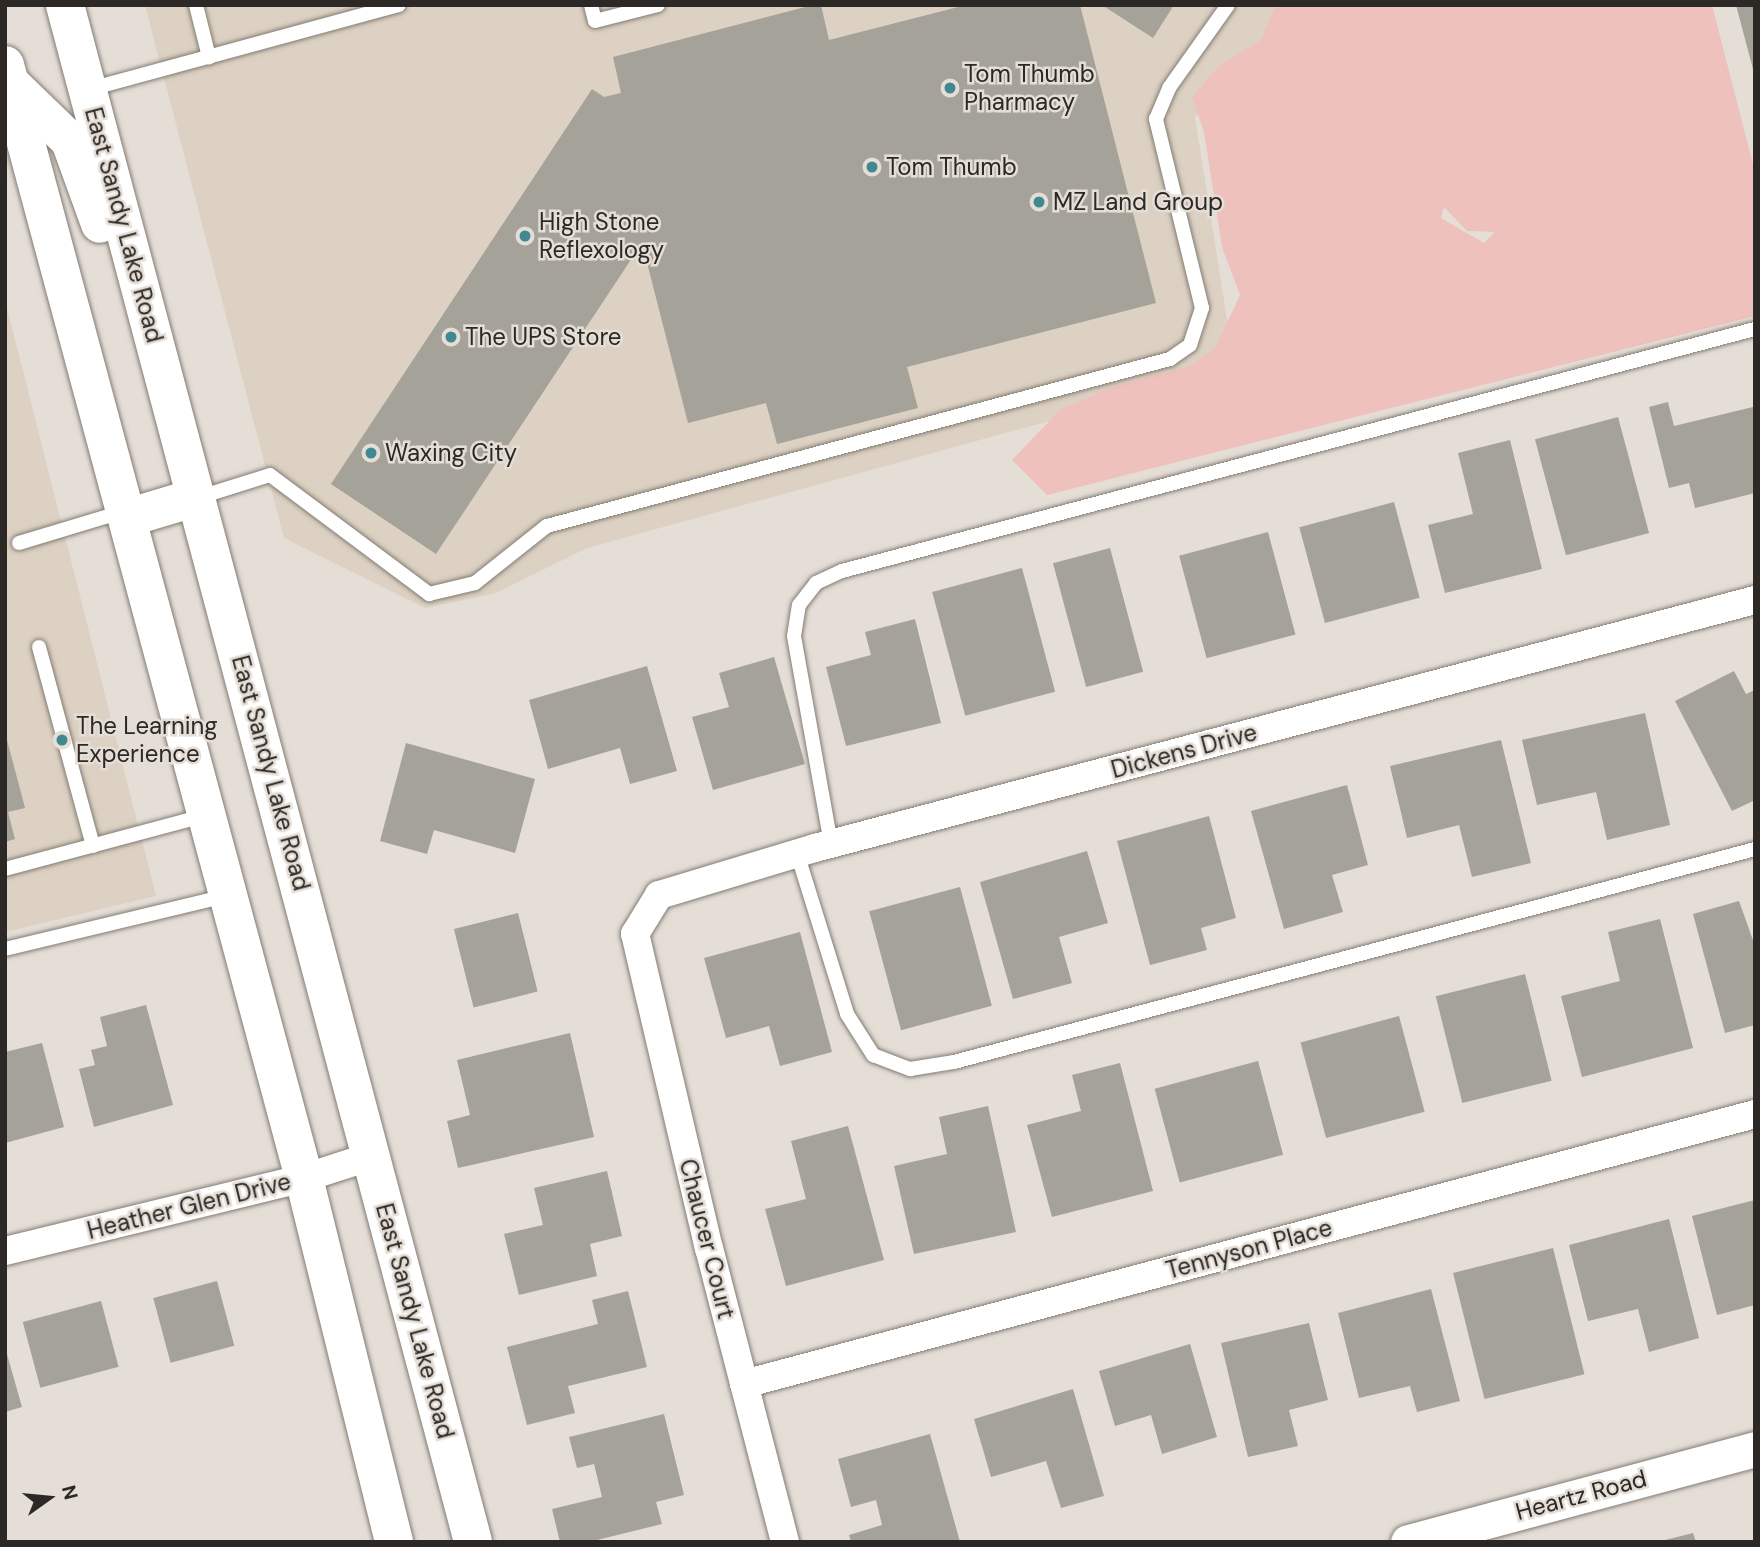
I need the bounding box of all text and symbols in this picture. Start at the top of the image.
place label: Tom Thumb Pharmacy [964,60,1095,116]
marker: Tom Thumb Pharmacy [942,80,958,96]
street label: East Sandy Lake Road [79,104,169,346]
place label: Tom Thumb [886,153,1017,181]
marker: Tom Thumb [864,159,880,175]
place label: MZ Land Group [1053,188,1223,216]
marker: MZ Land Group [1031,194,1047,210]
place label: High Stone Reflexology [539,208,664,264]
marker: High Stone Reflexology [517,228,533,244]
place label: The UPS Store [465,323,622,351]
marker: The UPS Store [443,329,459,345]
place label: Waxing City [385,439,517,467]
marker: Waxing City [363,445,379,461]
street label: East Sandy Lake Road [226,652,316,894]
place label: The Learning Experience [76,712,218,768]
street label: Dickens Drive [1108,718,1260,784]
marker: The Learning Experience [54,732,70,748]
street label: Chaucer Court [673,1156,741,1322]
street label: Heather Glen Drive [84,1167,294,1245]
street label: East Sandy Lake Road [370,1200,460,1442]
street label: Tennyson Place [1163,1213,1335,1285]
north arrow [14,1463,84,1533]
street label: Heartz Road [1512,1464,1650,1526]
text: N [56,1482,84,1502]

